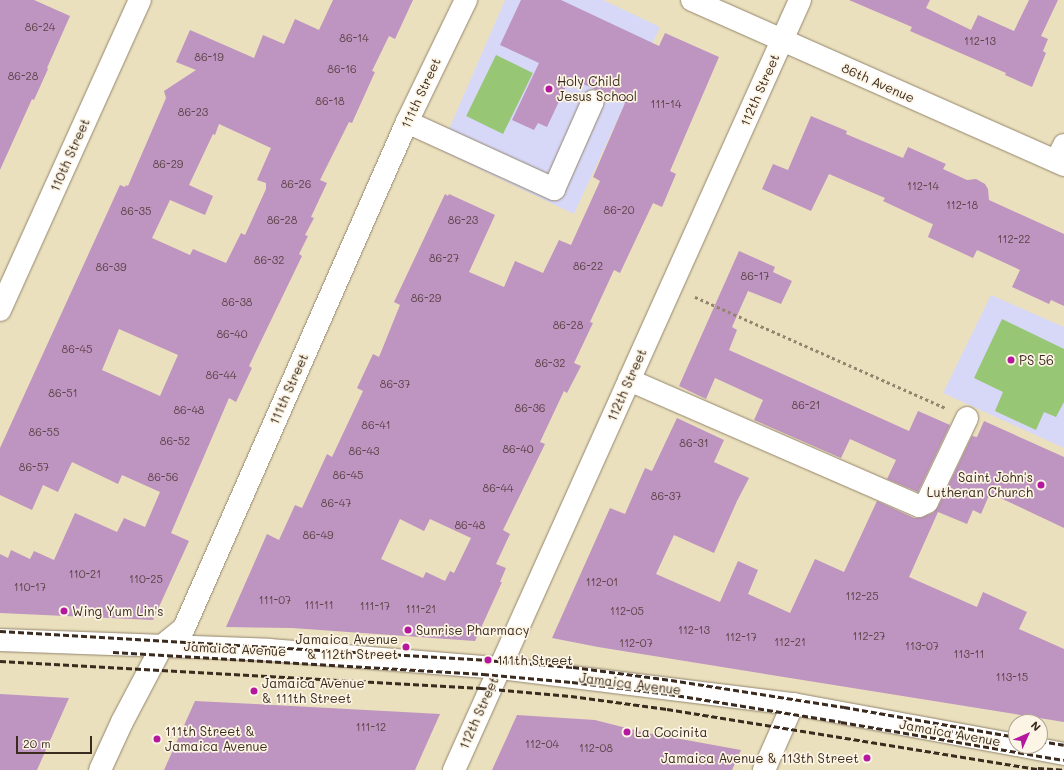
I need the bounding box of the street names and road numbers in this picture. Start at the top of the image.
street label: 112th Street [737,51,783,129]
street label: 111th Street [398,55,444,131]
street label: 86th Avenue [839,60,917,106]
street label: 110th Street [47,116,93,194]
street label: 112th Street [604,346,650,424]
street label: 111th Street [266,351,312,427]
street label: Jamaica Avenue [183,639,287,659]
street label: Jamaica Avenue [578,670,682,698]
street label: 112th Street [456,674,502,752]
street label: Jamaica Avenue [898,716,1002,750]

